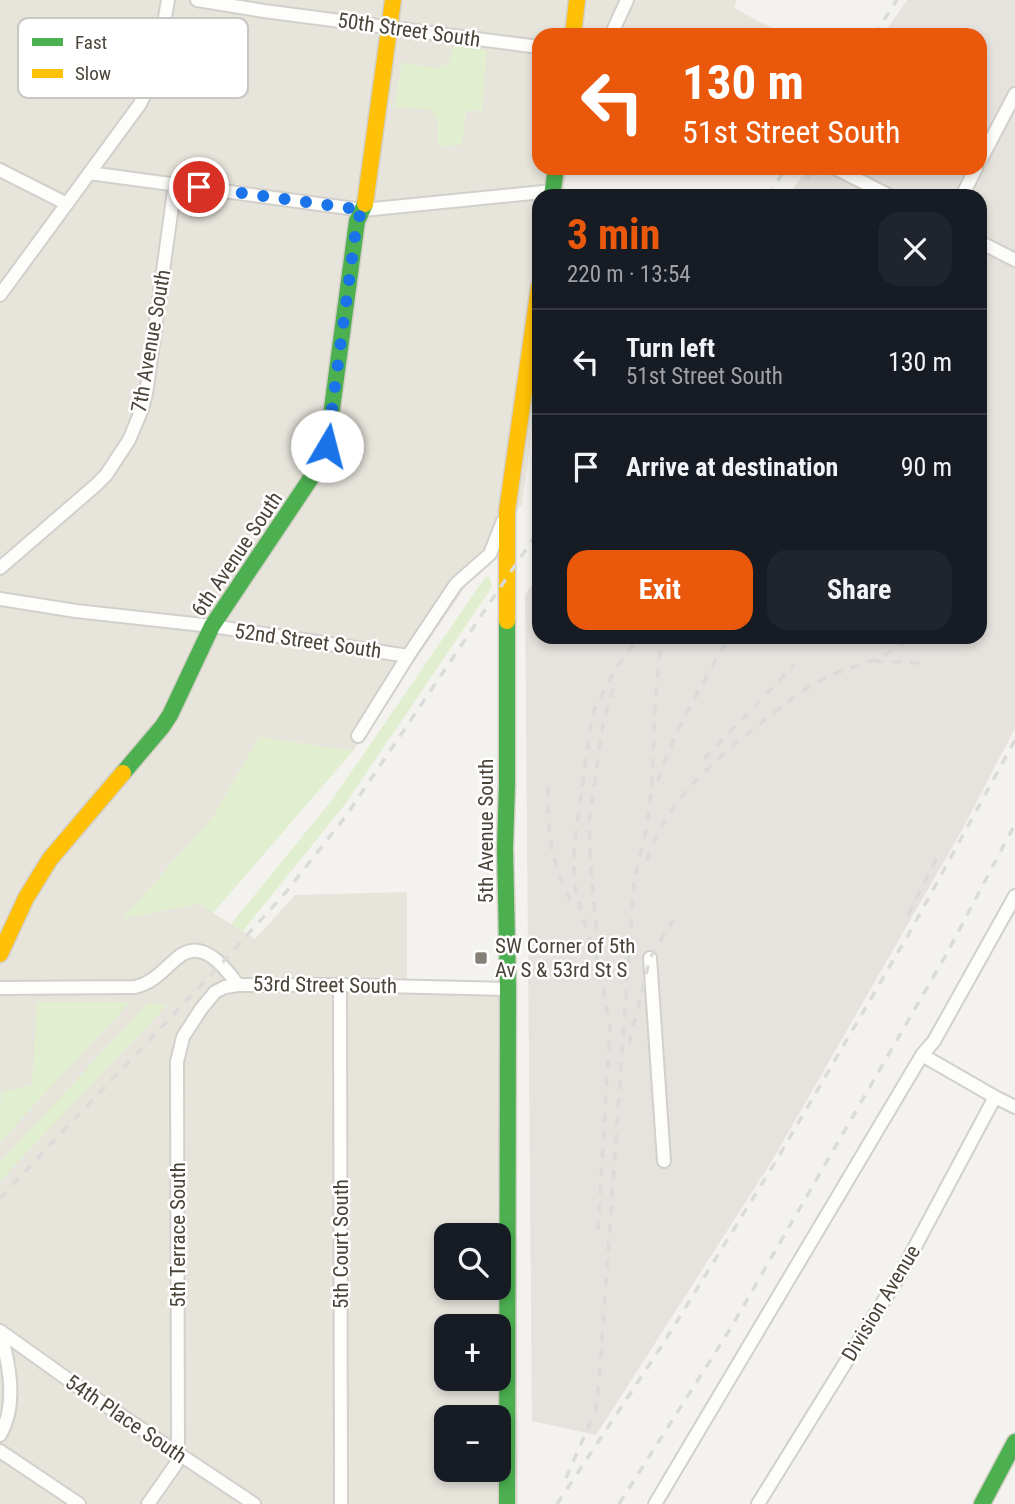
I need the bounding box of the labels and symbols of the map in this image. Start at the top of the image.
street label: 50th Street South [336,8,482,52]
legend [18,18,248,98]
text: Fast [75,31,107,54]
text: Slow [75,62,111,85]
pin [169,157,229,217]
street label: 7th Avenue South [127,268,175,414]
position arrow [290,409,364,483]
street label: 6th Avenue South [187,487,287,621]
street label: 52nd Street South [233,619,383,663]
street label: 5th Avenue South [474,759,498,903]
place label: SW Corner of 5th Av S & 53rd St S [495,934,636,982]
marker: SW Corner of 5th Av S & 53rd St S [473,950,489,966]
street label: 53rd Street South [253,972,397,998]
street label: 5th Terrace South [166,1162,190,1308]
street label: 5th Court South [329,1179,353,1309]
street label: Division Avenue [837,1241,925,1365]
street label: 54th Place South [61,1370,191,1468]

